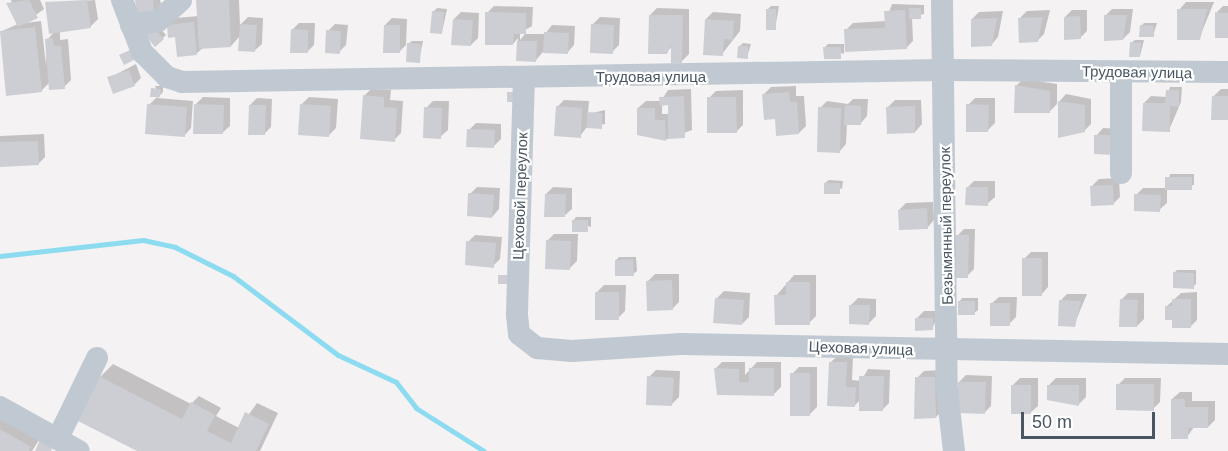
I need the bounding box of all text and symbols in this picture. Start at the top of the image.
street label: Трудовая улица [1082,62,1192,82]
street label: Трудовая улица [596,68,706,86]
street label: Цеховой переулок [509,132,531,260]
street label: Безымянный переулок [936,147,956,305]
street label: Цеховая улица [808,337,914,359]
scale bar [1024,400,1158,438]
text: 50 m [1032,412,1072,432]

